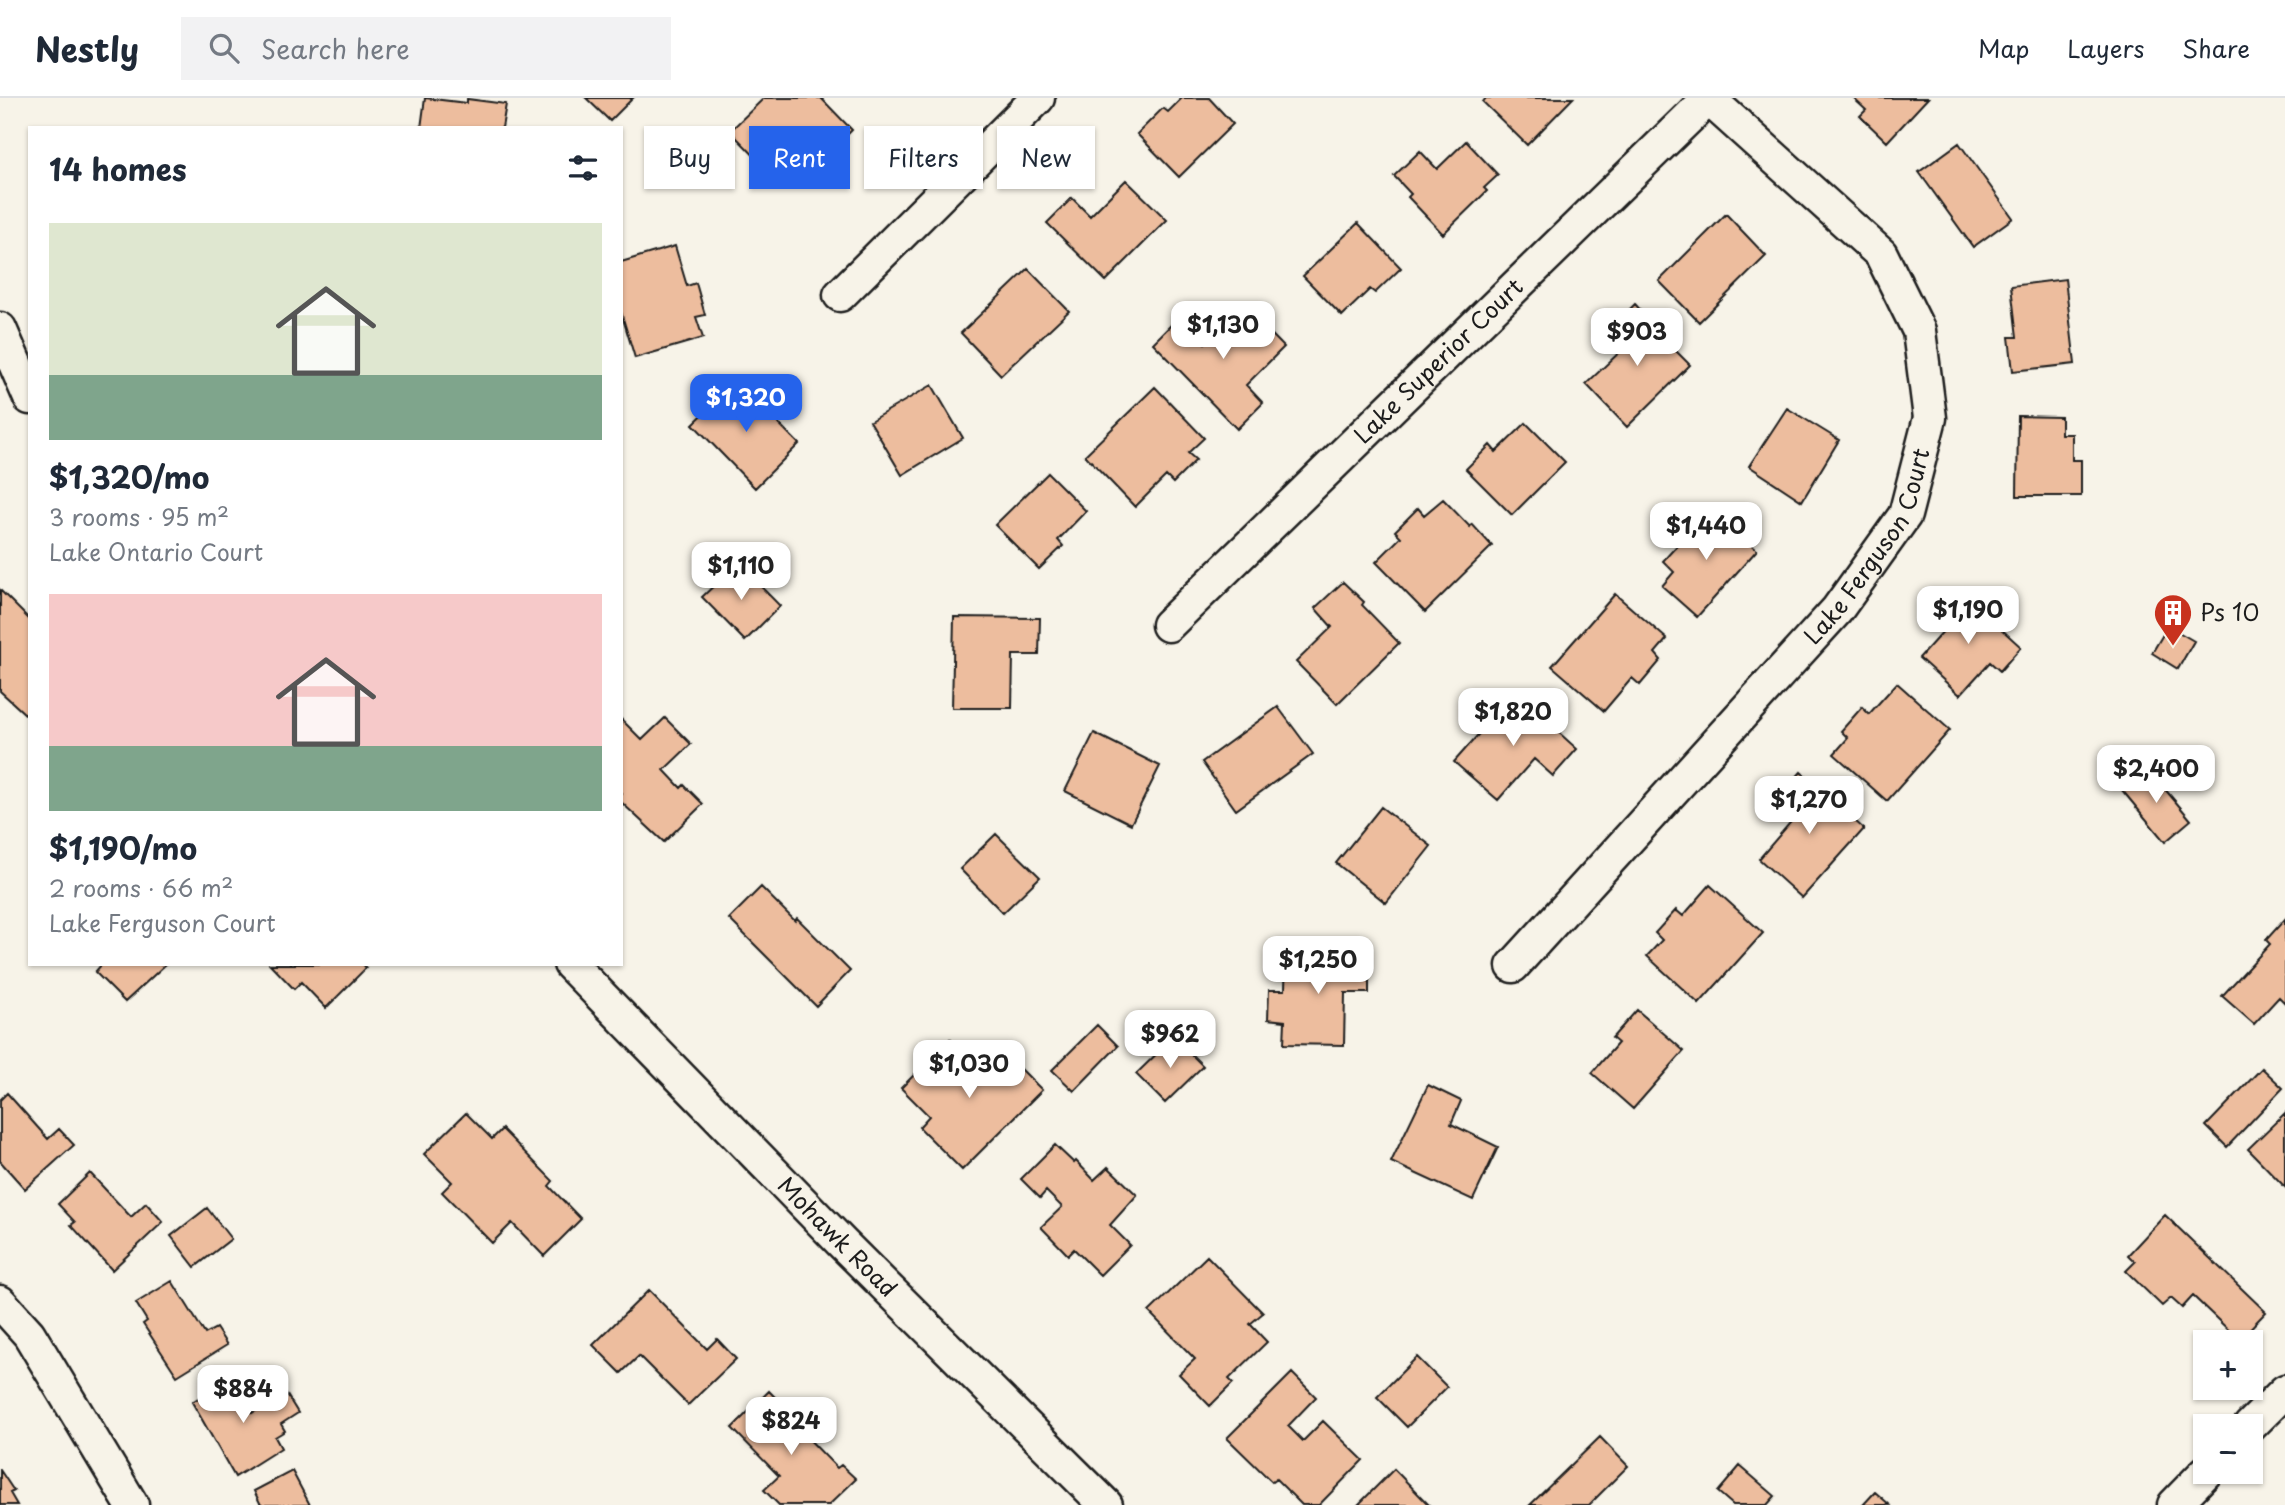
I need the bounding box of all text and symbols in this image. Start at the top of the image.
search box [181,17,671,80]
text: Nestly [35,23,139,73]
icon: search [205,29,243,67]
text: Search here [261,29,410,68]
text: Map [1978,30,2029,66]
text: Layers [2067,30,2144,66]
text: Share [2182,30,2250,66]
chip: Buy [644,126,735,189]
chip: Rent [749,126,850,189]
chip: Filters [864,126,983,189]
chip: New [997,126,1095,189]
text: 14 homes [49,146,187,191]
icon: filters [564,149,602,187]
icon: home [263,268,389,394]
street label: Lake Superior Court [1345,269,1530,451]
pin: $1,130 [1166,302,1280,361]
text: $1,130 [1187,306,1259,341]
pin: $903 [1596,308,1678,368]
text: $903 [1607,313,1667,348]
pin: $1,320 [689,374,803,434]
text: $1,320 [706,379,786,414]
street label: Lake Ferguson Court [1795,444,1938,652]
text: $1,320/mo [49,454,209,499]
text: 3 rooms · 95 m² [49,499,229,534]
pin: $1,440 [1649,503,1763,562]
text: $1,440 [1666,507,1746,542]
text: Lake Ontario Court [49,534,263,569]
pin: $1,110 [684,542,798,602]
text: $1,110 [708,547,774,582]
pin: $1,190 [1911,587,2025,646]
text: $1,190 [1933,591,2003,626]
building icon: Ps 10 [2152,592,2194,647]
place label: Ps 10 [2200,594,2259,629]
icon: home [263,639,389,765]
pin: $1,820 [1456,688,1570,748]
text: $1,820 [1474,693,1552,728]
pin: $2,400 [2099,746,2213,805]
text: $2,400 [2113,750,2199,785]
pin: $1,270 [1752,776,1866,836]
text: $1,270 [1771,781,1847,816]
text: $1,190/mo [49,825,197,870]
text: 2 rooms · 66 m² [49,870,233,905]
text: Lake Ferguson Court [49,905,276,940]
pin: $1,250 [1261,936,1375,996]
text: $1,250 [1279,941,1357,976]
pin: $962 [1129,1010,1211,1070]
text: $962 [1141,1015,1199,1050]
pin: $1,030 [912,1040,1026,1100]
text: $1,030 [929,1045,1009,1080]
street label: Mohawk Road [770,1168,906,1304]
map controls [2193,1330,2263,1484]
button: + [2193,1330,2263,1400]
pin: $884 [202,1366,284,1425]
text: $884 [213,1370,273,1405]
pin: $824 [750,1398,832,1457]
text: $824 [762,1402,820,1437]
button: − [2193,1414,2263,1484]

